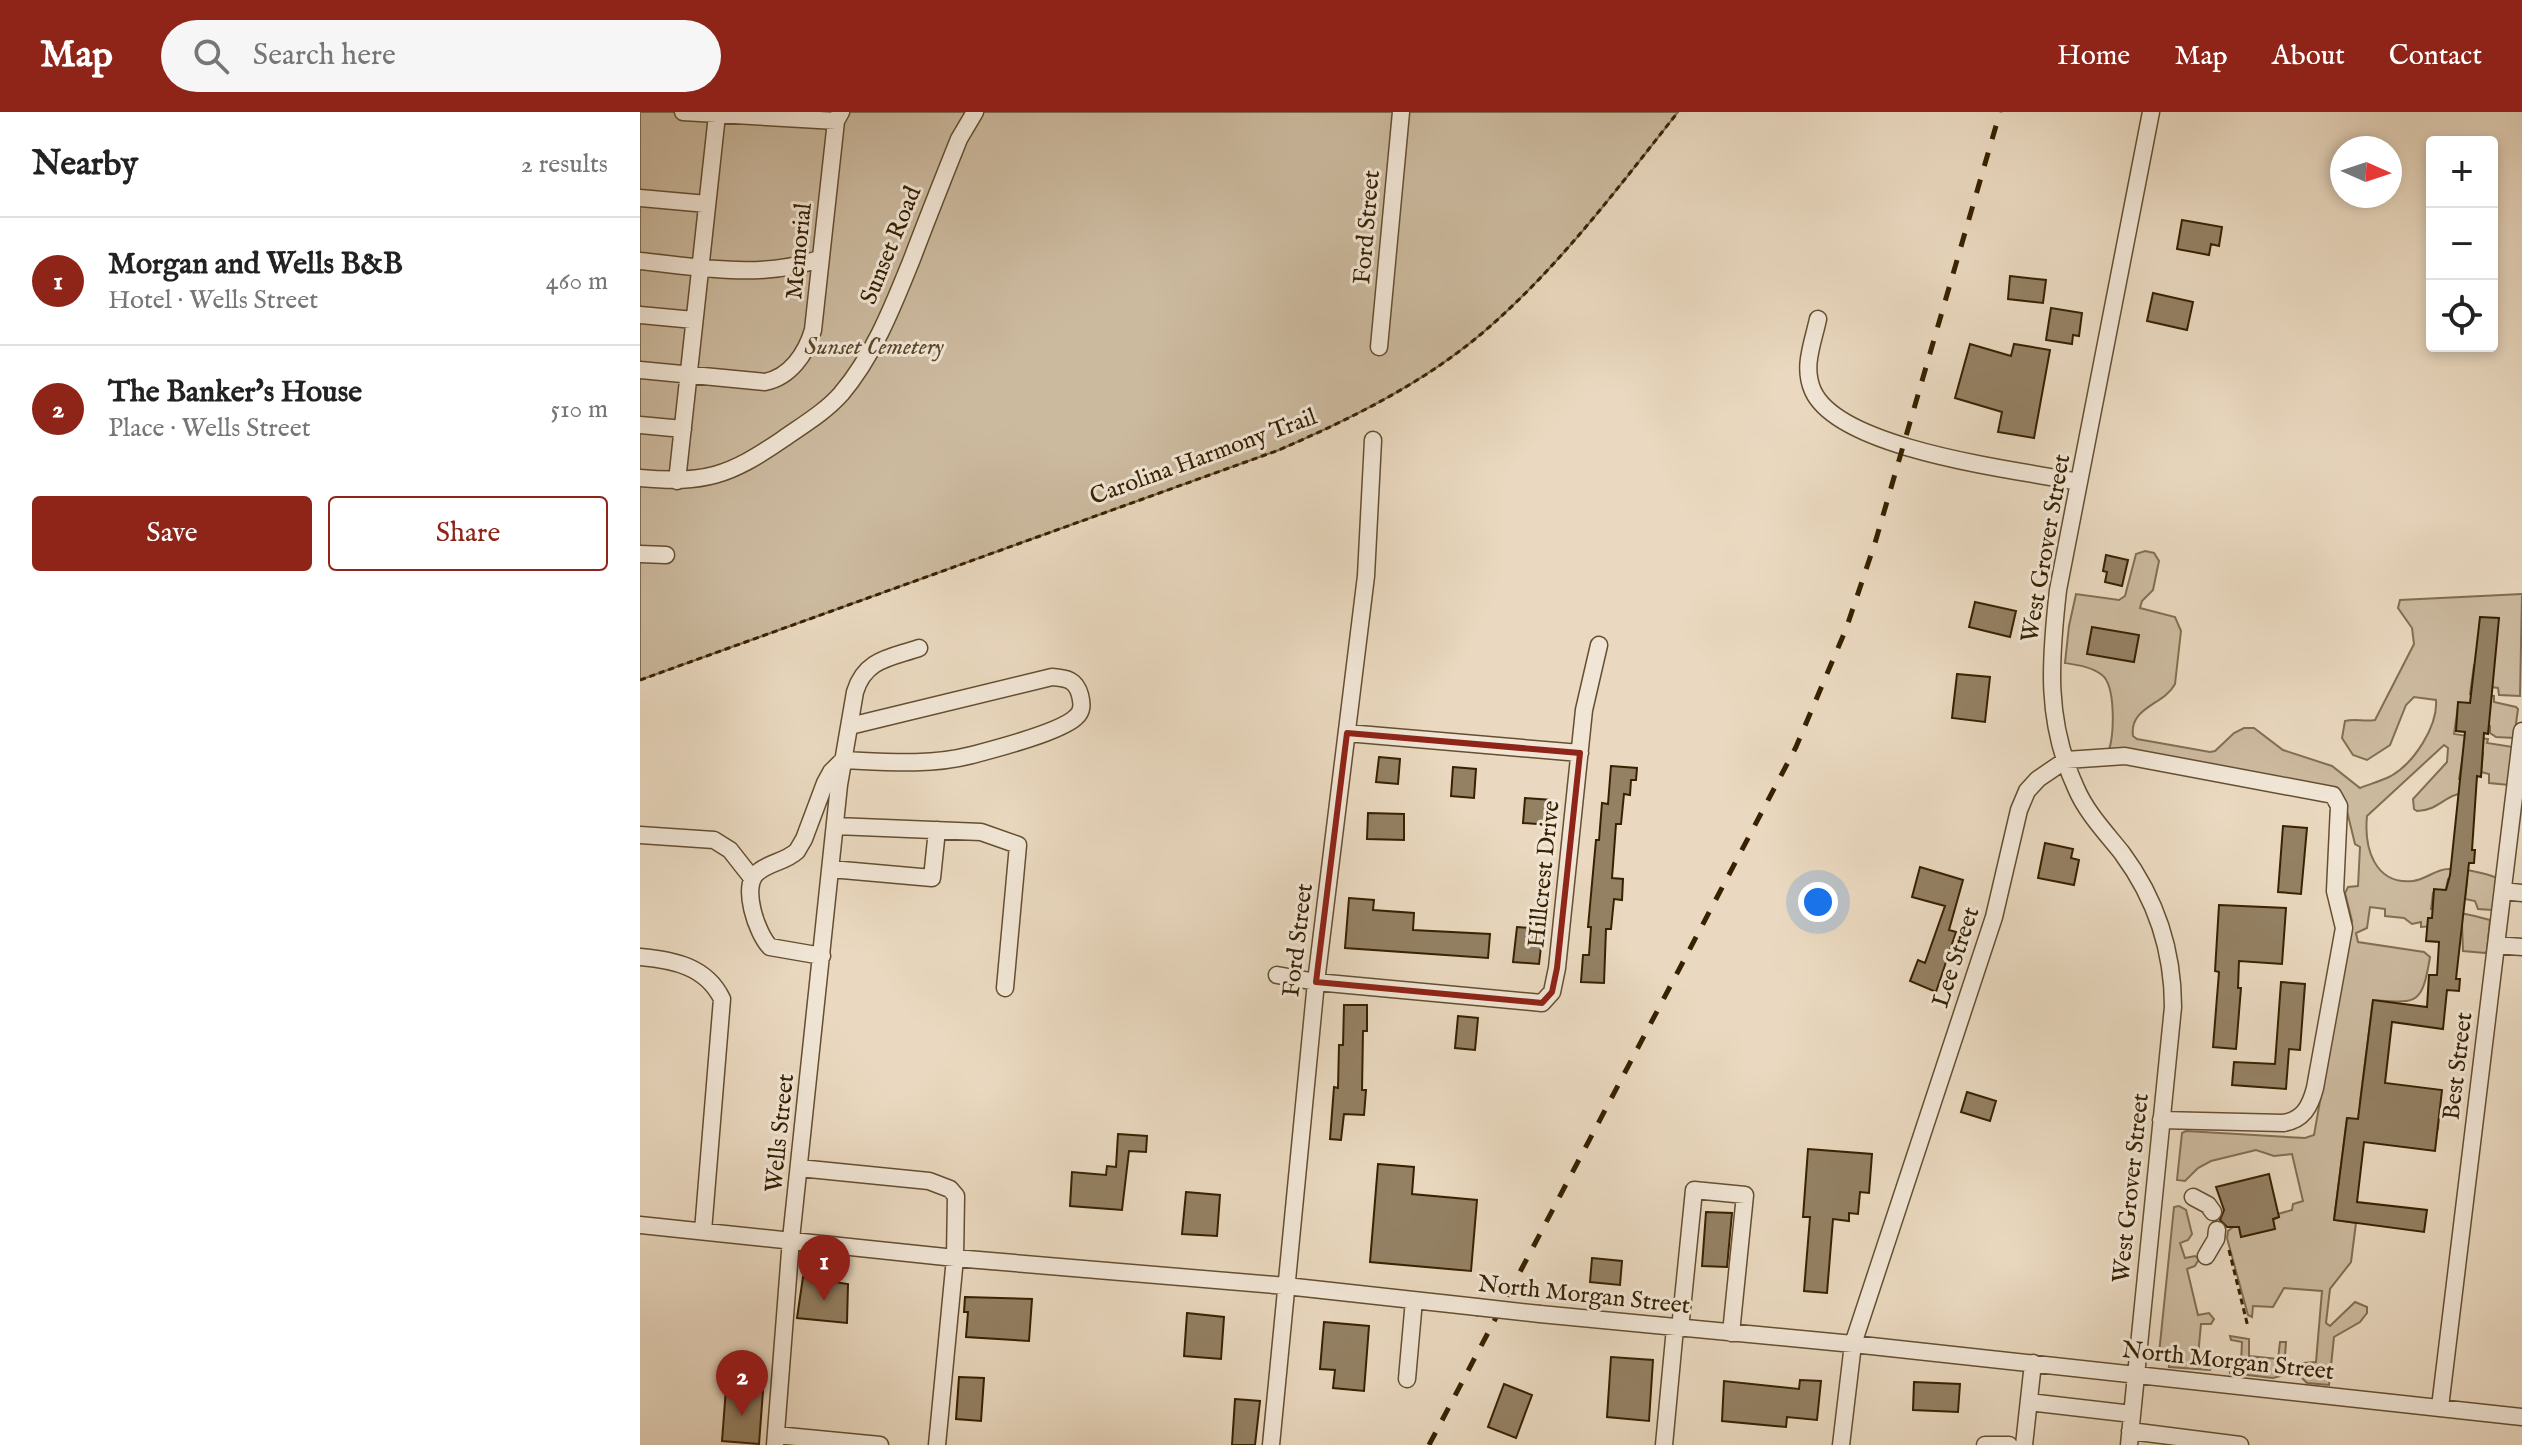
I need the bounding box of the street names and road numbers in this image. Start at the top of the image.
street label: Ford Street [1347,169,1388,285]
street label: Sunset Road [854,182,929,309]
street label: Memorial [779,201,820,301]
street label: Carolina Harmony Trail [1086,402,1322,513]
street label: West Grover Street [2015,452,2078,645]
street label: Hillcrest Drive [1521,799,1568,949]
street label: Ford Street [1276,882,1321,999]
street label: Lee Street [1926,903,1987,1012]
street label: Best Street [2436,1010,2480,1122]
street label: Wells Street [759,1072,802,1194]
street label: West Grover Street [2106,1092,2157,1284]
street label: North Morgan Street [1476,1269,1691,1322]
street label: North Morgan Street [2120,1335,2335,1388]

